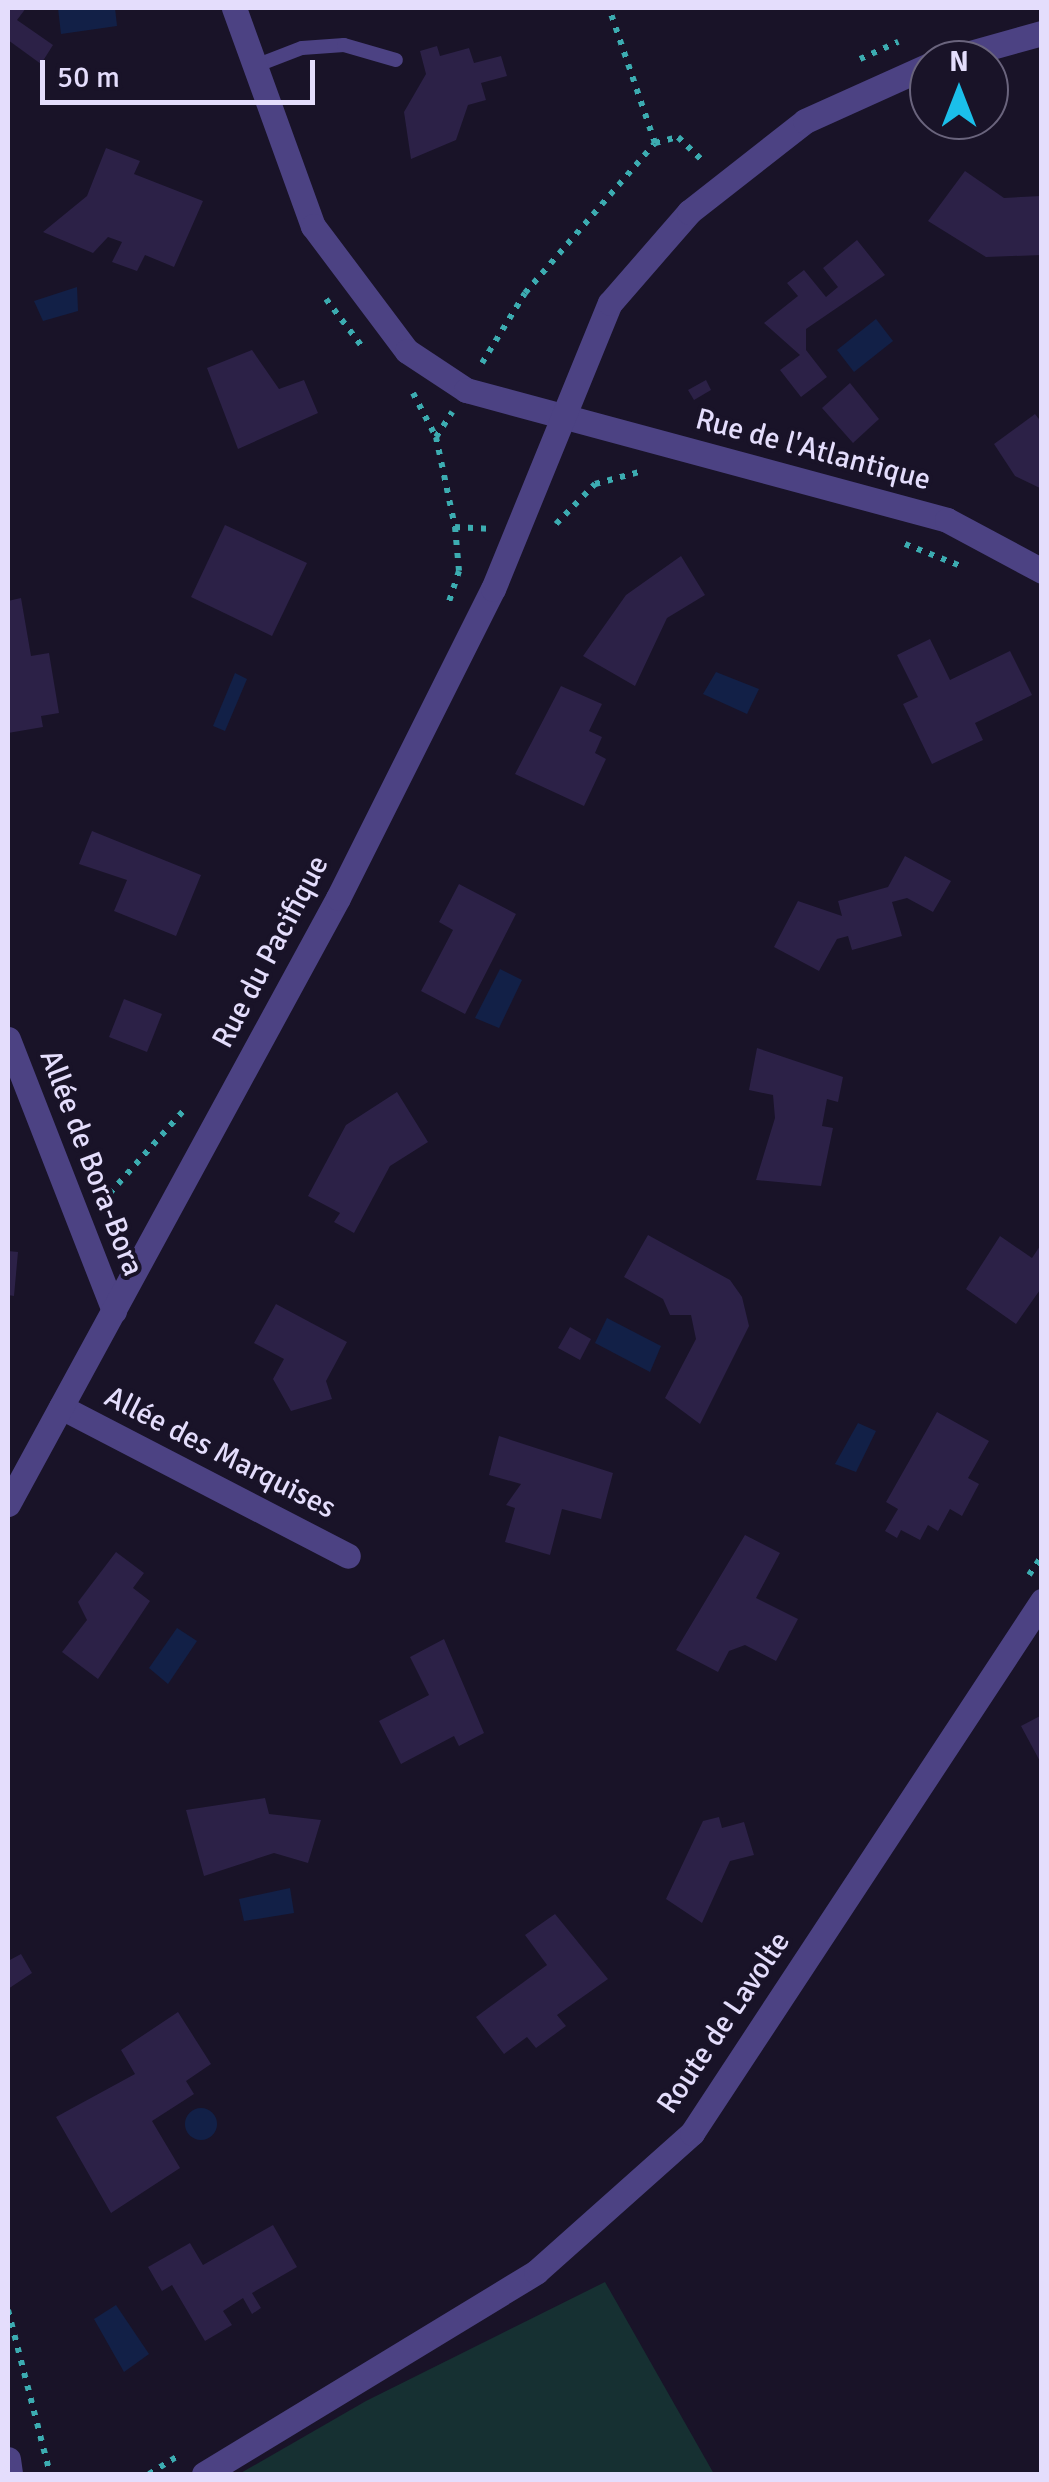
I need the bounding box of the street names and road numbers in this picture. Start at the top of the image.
street label: Rue de l'Atlantique [692,401,934,499]
street label: Rue du Pacifique [205,850,337,1054]
street label: Allée de Bora-Bora [31,1045,151,1281]
street label: Allée des Marquises [99,1379,341,1527]
street label: Route de Lavolte [650,1925,798,2121]

